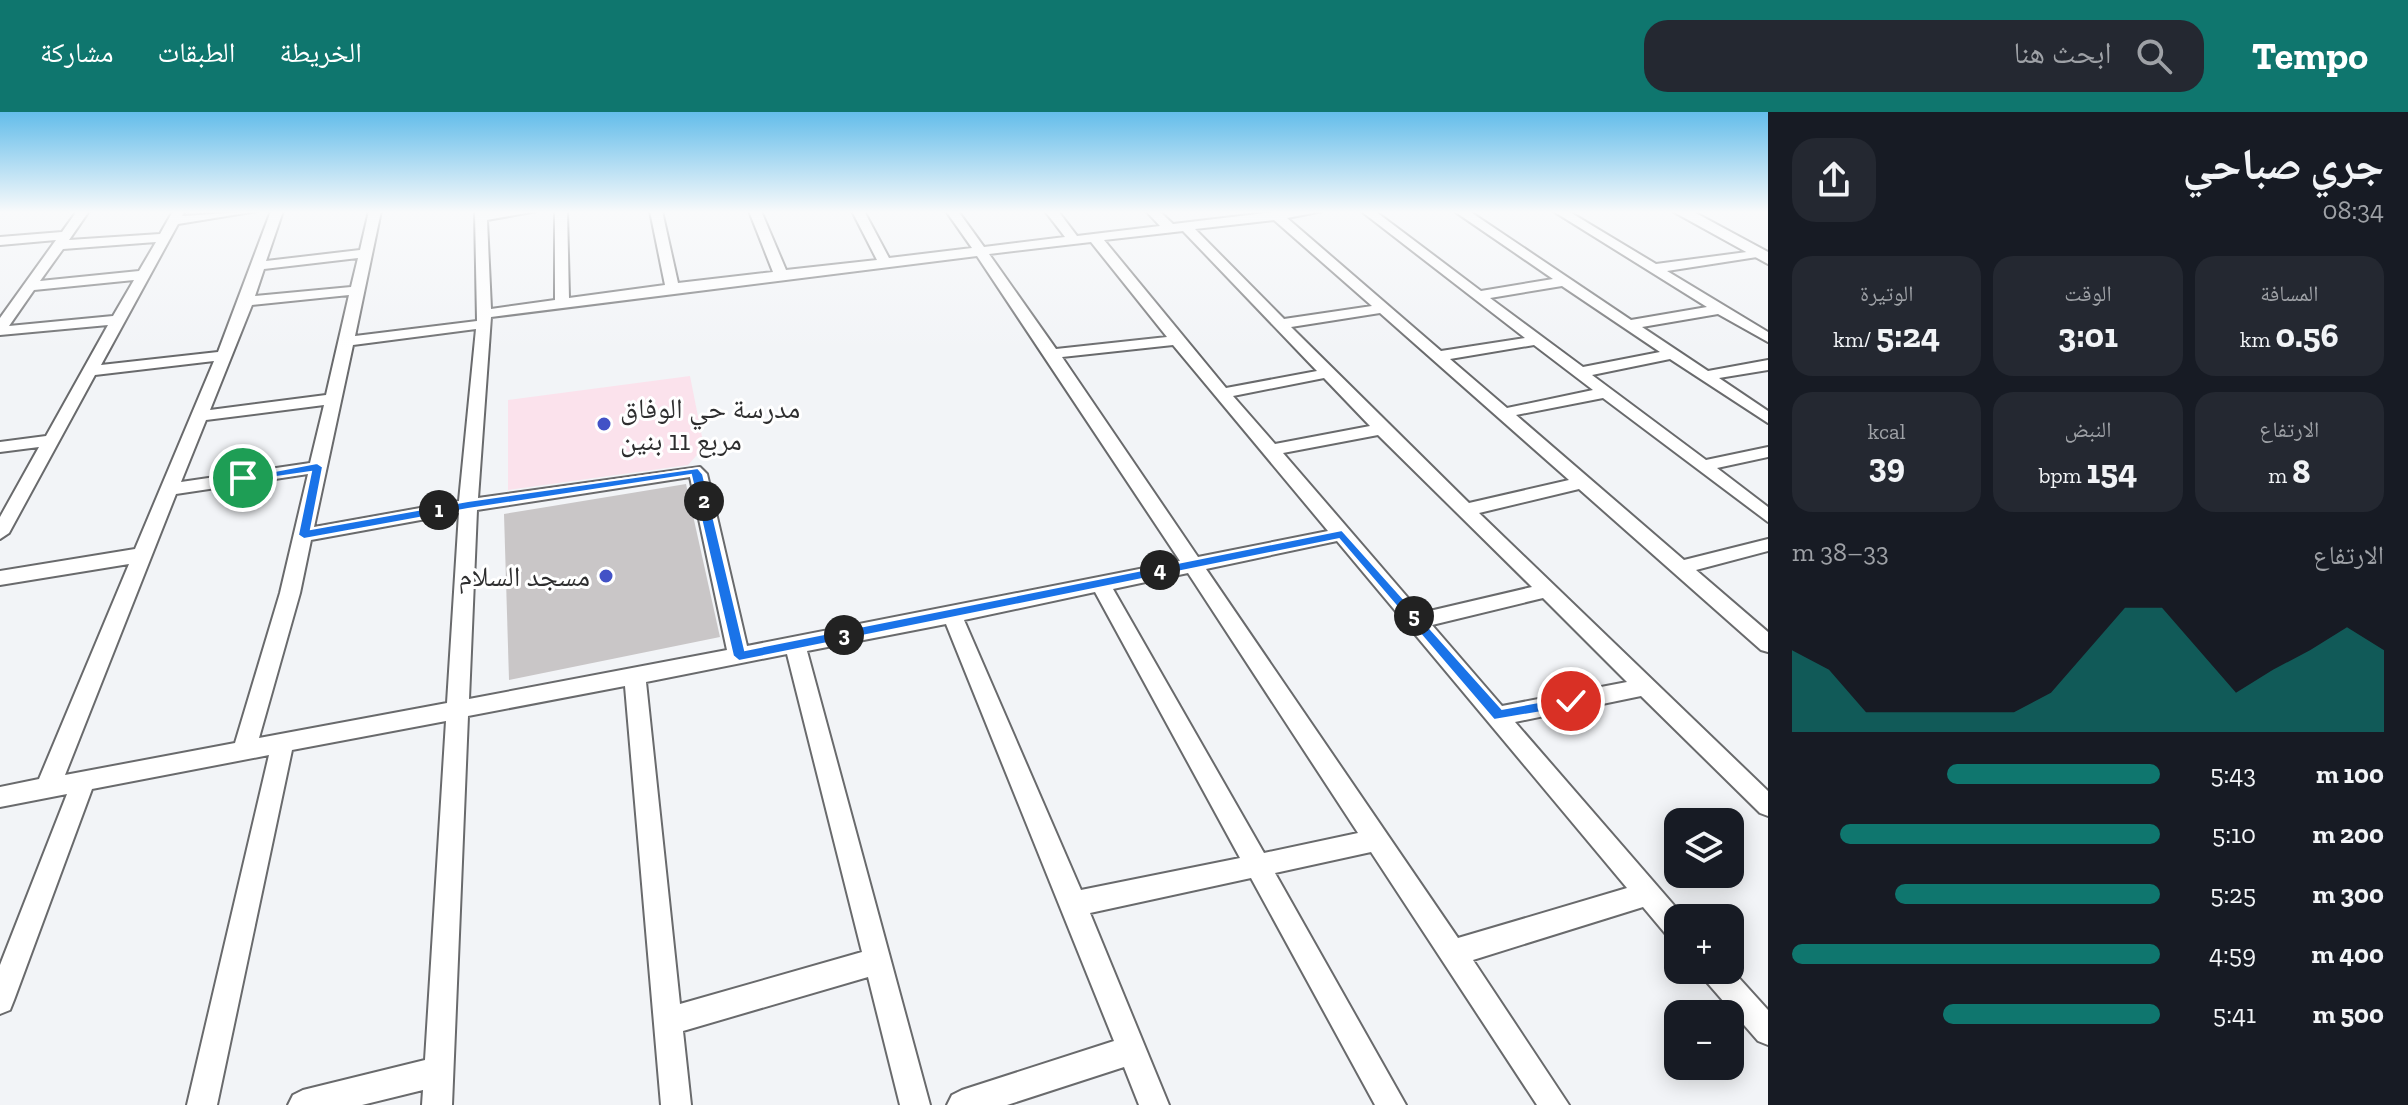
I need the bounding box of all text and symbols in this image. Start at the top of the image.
search box [1644,20,2204,92]
text: Tempo [2252,33,2368,79]
icon: search [2132,34,2176,78]
text: ابحث هنا [2013,35,2112,71]
text: مشاركة [40,36,114,69]
text: الطبقات [158,36,235,69]
text: الخريطة [279,36,362,69]
text: جري صباحي [2182,137,2384,190]
button: share [1792,138,1876,222]
text: 08:34 [2322,194,2384,226]
text: الوتيرة [1860,280,1913,307]
text: الوقت [2064,280,2112,307]
text: المسافة [2260,280,2319,307]
text: 5:24 [1876,315,1940,356]
text: 3:01 [2058,315,2118,356]
text: 0.56 [2275,315,2339,356]
text: /km [1833,326,1876,353]
text: km [2240,326,2275,353]
place label: مدرسة حي الوفاق مربع 11 بنين [620,392,800,458]
marker: مدرسة حي الوفاق مربع 11 بنين [595,415,613,433]
text: النبض [2065,416,2111,443]
text: الارتفاع [2259,416,2319,443]
text: kcal [1868,418,1906,445]
pin [209,444,277,512]
text: 39 [1869,445,1905,486]
text: 154 [2086,451,2137,492]
text: 8 [2292,451,2311,492]
icon: arrive [221,456,265,500]
text: bpm [2039,462,2086,489]
text: m [2268,462,2292,489]
pin: 2 [684,481,724,521]
text: 2 [698,487,710,514]
pin: 1 [419,490,459,530]
text: 1 [435,496,443,523]
text: 33–38 m [1792,536,1889,568]
text: الارتفاع [2313,539,2384,571]
pin: 4 [1140,550,1180,590]
text: 4 [1154,556,1166,583]
place label: مسجد السلام [458,560,590,595]
marker: مسجد السلام [597,567,615,585]
pin: 5 [1394,596,1434,636]
text: 5 [1408,602,1420,629]
pin: 3 [824,615,864,655]
text: 3 [838,621,850,648]
pin [1537,667,1605,735]
icon: check [1549,679,1593,723]
text: 5:43 [2210,758,2256,790]
text: 100 m [2316,758,2384,790]
map controls [1664,808,1744,1080]
button: layers [1664,808,1744,888]
text: 5:10 [2212,818,2256,850]
text: 200 m [2312,818,2384,850]
text: 5:25 [2210,878,2256,910]
text: 300 m [2313,878,2384,910]
button: + [1664,904,1744,984]
text: 4:59 [2209,938,2256,970]
text: 400 m [2312,938,2384,970]
text: 5:41 [2213,998,2256,1030]
text: 500 m [2313,998,2384,1030]
button: − [1664,1000,1744,1080]

